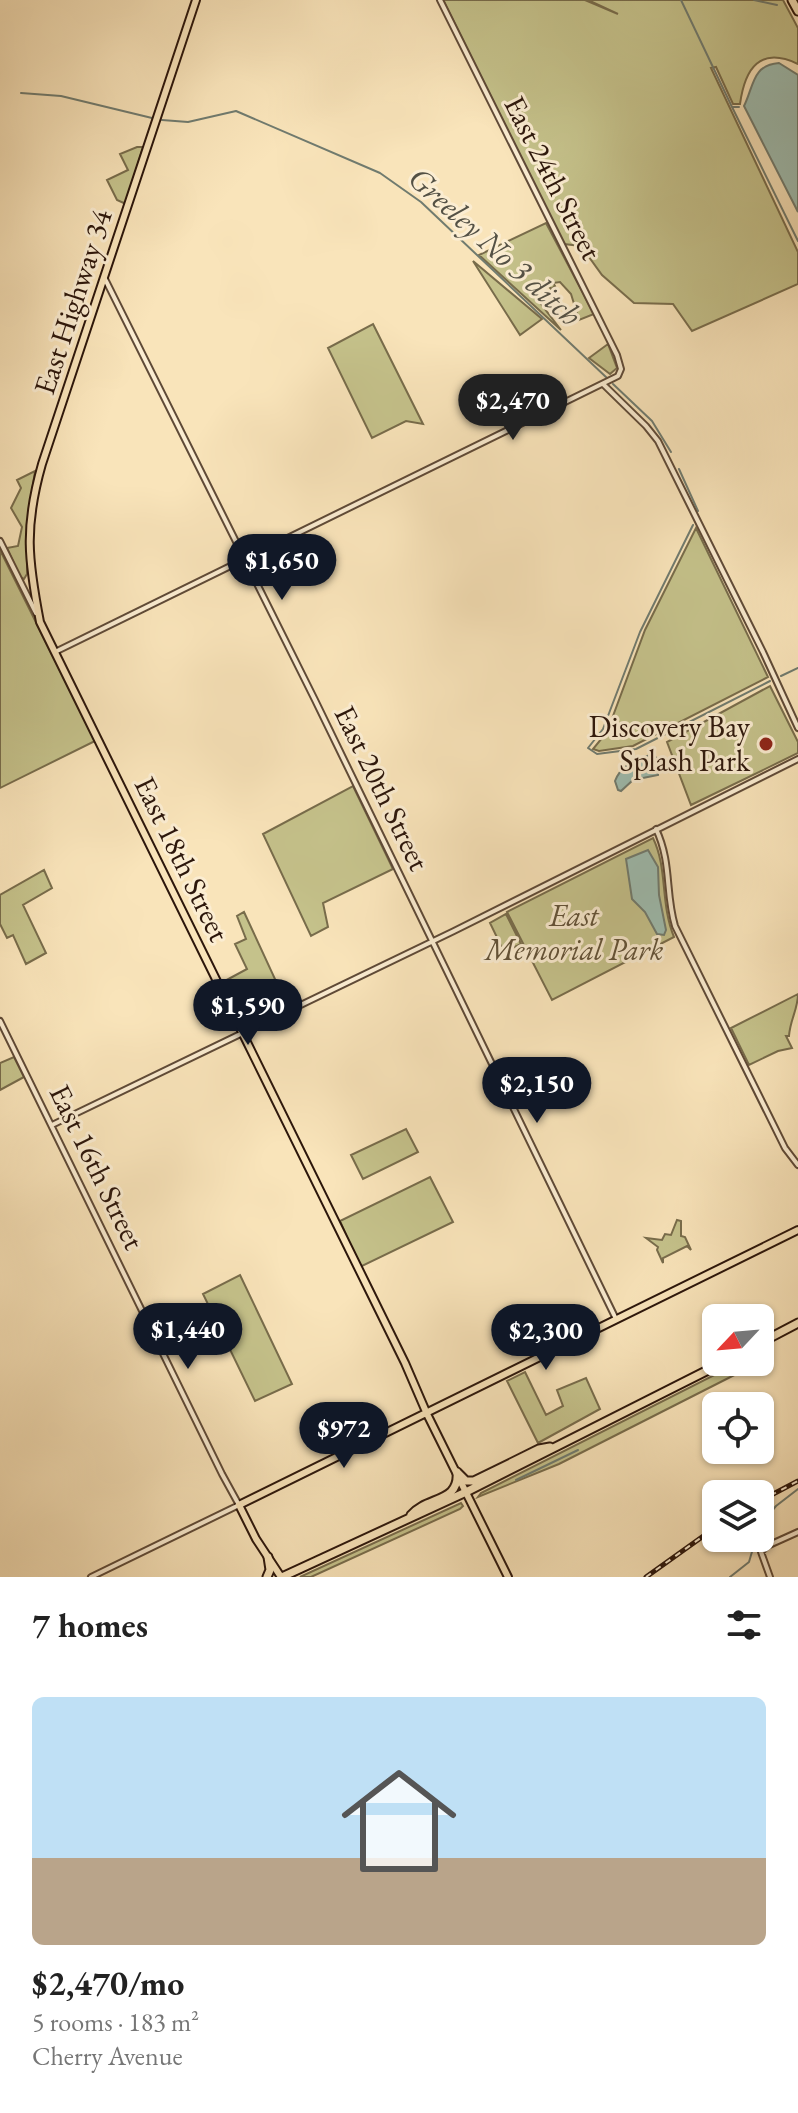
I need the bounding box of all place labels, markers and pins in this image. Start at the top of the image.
pin: $2,470 [448,374,578,442]
pin: $1,650 [217,534,347,602]
place label: Discovery Bay Splash Park [589,707,751,780]
marker: Discovery Bay Splash Park [757,735,775,753]
pin: $1,590 [183,979,313,1047]
pin: $2,150 [472,1057,602,1125]
pin: $1,440 [123,1303,253,1371]
pin: $2,300 [481,1304,611,1372]
pin: $972 [297,1402,391,1470]

